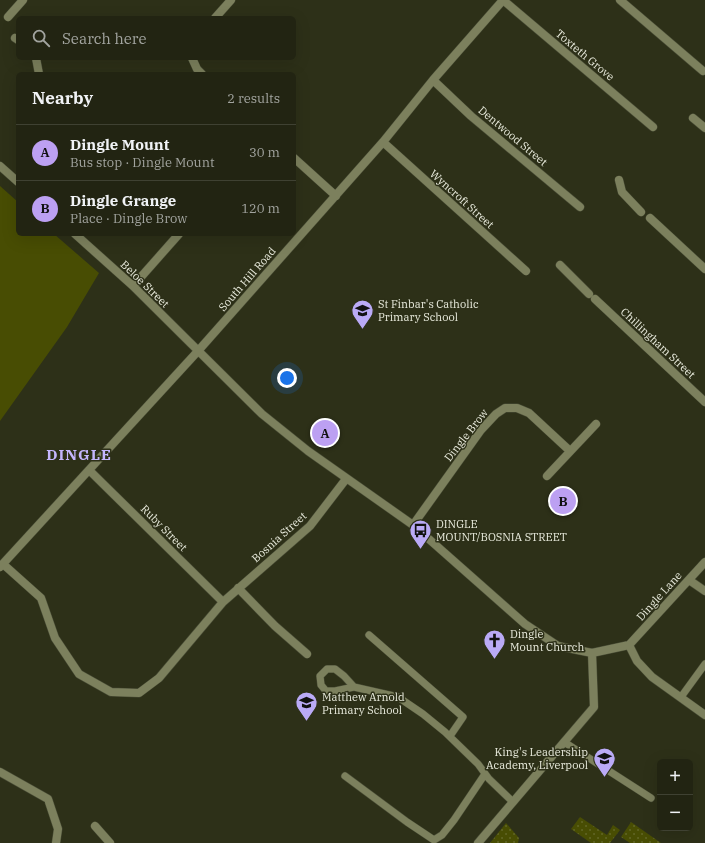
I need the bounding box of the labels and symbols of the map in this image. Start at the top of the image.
street label: Toxteth Grove [553,26,617,84]
street label: Dentwood Street [476,103,550,169]
street label: Wyncroft Street [427,167,497,231]
street label: South Hill Road [215,244,279,314]
street label: Beloe Street [118,257,172,311]
school or university icon: St Finbar's Catholic Primary School [349,297,375,330]
place label: St Finbar's Catholic Primary School [378,297,479,324]
street label: Chillingham Street [618,305,698,381]
your location [277,368,297,388]
street label: Dingle Brow [441,406,491,464]
pin: A [312,418,338,448]
district label: DINGLE [46,445,112,464]
pin: B [550,486,576,516]
street label: Ruby Street [138,502,190,554]
street label: Bosnia Street [249,509,309,565]
bus stop icon: DINGLE MOUNT/BOSNIA STREET [407,517,433,550]
place label: DINGLE MOUNT/BOSNIA STREET [436,517,567,544]
street label: Dingle Lane [633,568,685,624]
church icon: Dingle Mount Church [481,627,507,660]
place label: Dingle Mount Church [510,627,584,654]
school or university icon: Matthew Arnold Primary School [293,690,319,723]
place label: Matthew Arnold Primary School [322,690,405,717]
place label: King's Leadership Academy, Liverpool [486,745,588,772]
school or university icon: King's Leadership Academy, Liverpool [591,745,617,778]

